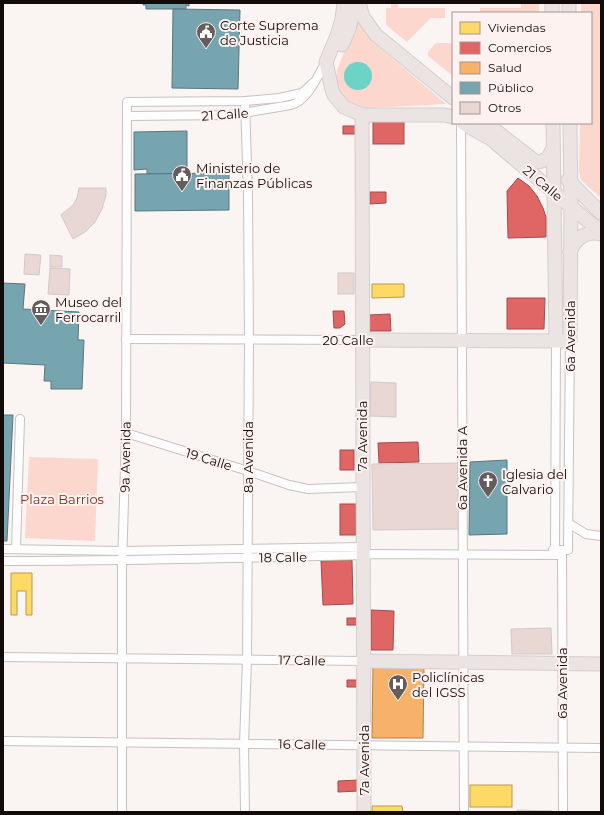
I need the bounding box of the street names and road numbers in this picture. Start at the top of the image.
street label: 21 Calle [201,104,249,124]
street label: 21 Calle [520,162,566,204]
street label: 6a Avenida [562,300,578,372]
street label: 20 Calle [322,332,374,348]
street label: 7a Avenida [354,401,370,471]
street label: 9a Avenida [116,421,134,493]
street label: 8a Avenida [240,421,256,493]
street label: 6a Avenida A [454,425,470,510]
street label: 19 Calle [184,444,234,474]
street label: 18 Calle [259,549,307,565]
street label: 6a Avenida [554,647,570,719]
street label: 17 Calle [278,652,326,668]
street label: 7a Avenida [356,725,372,795]
street label: 16 Calle [278,736,326,752]

